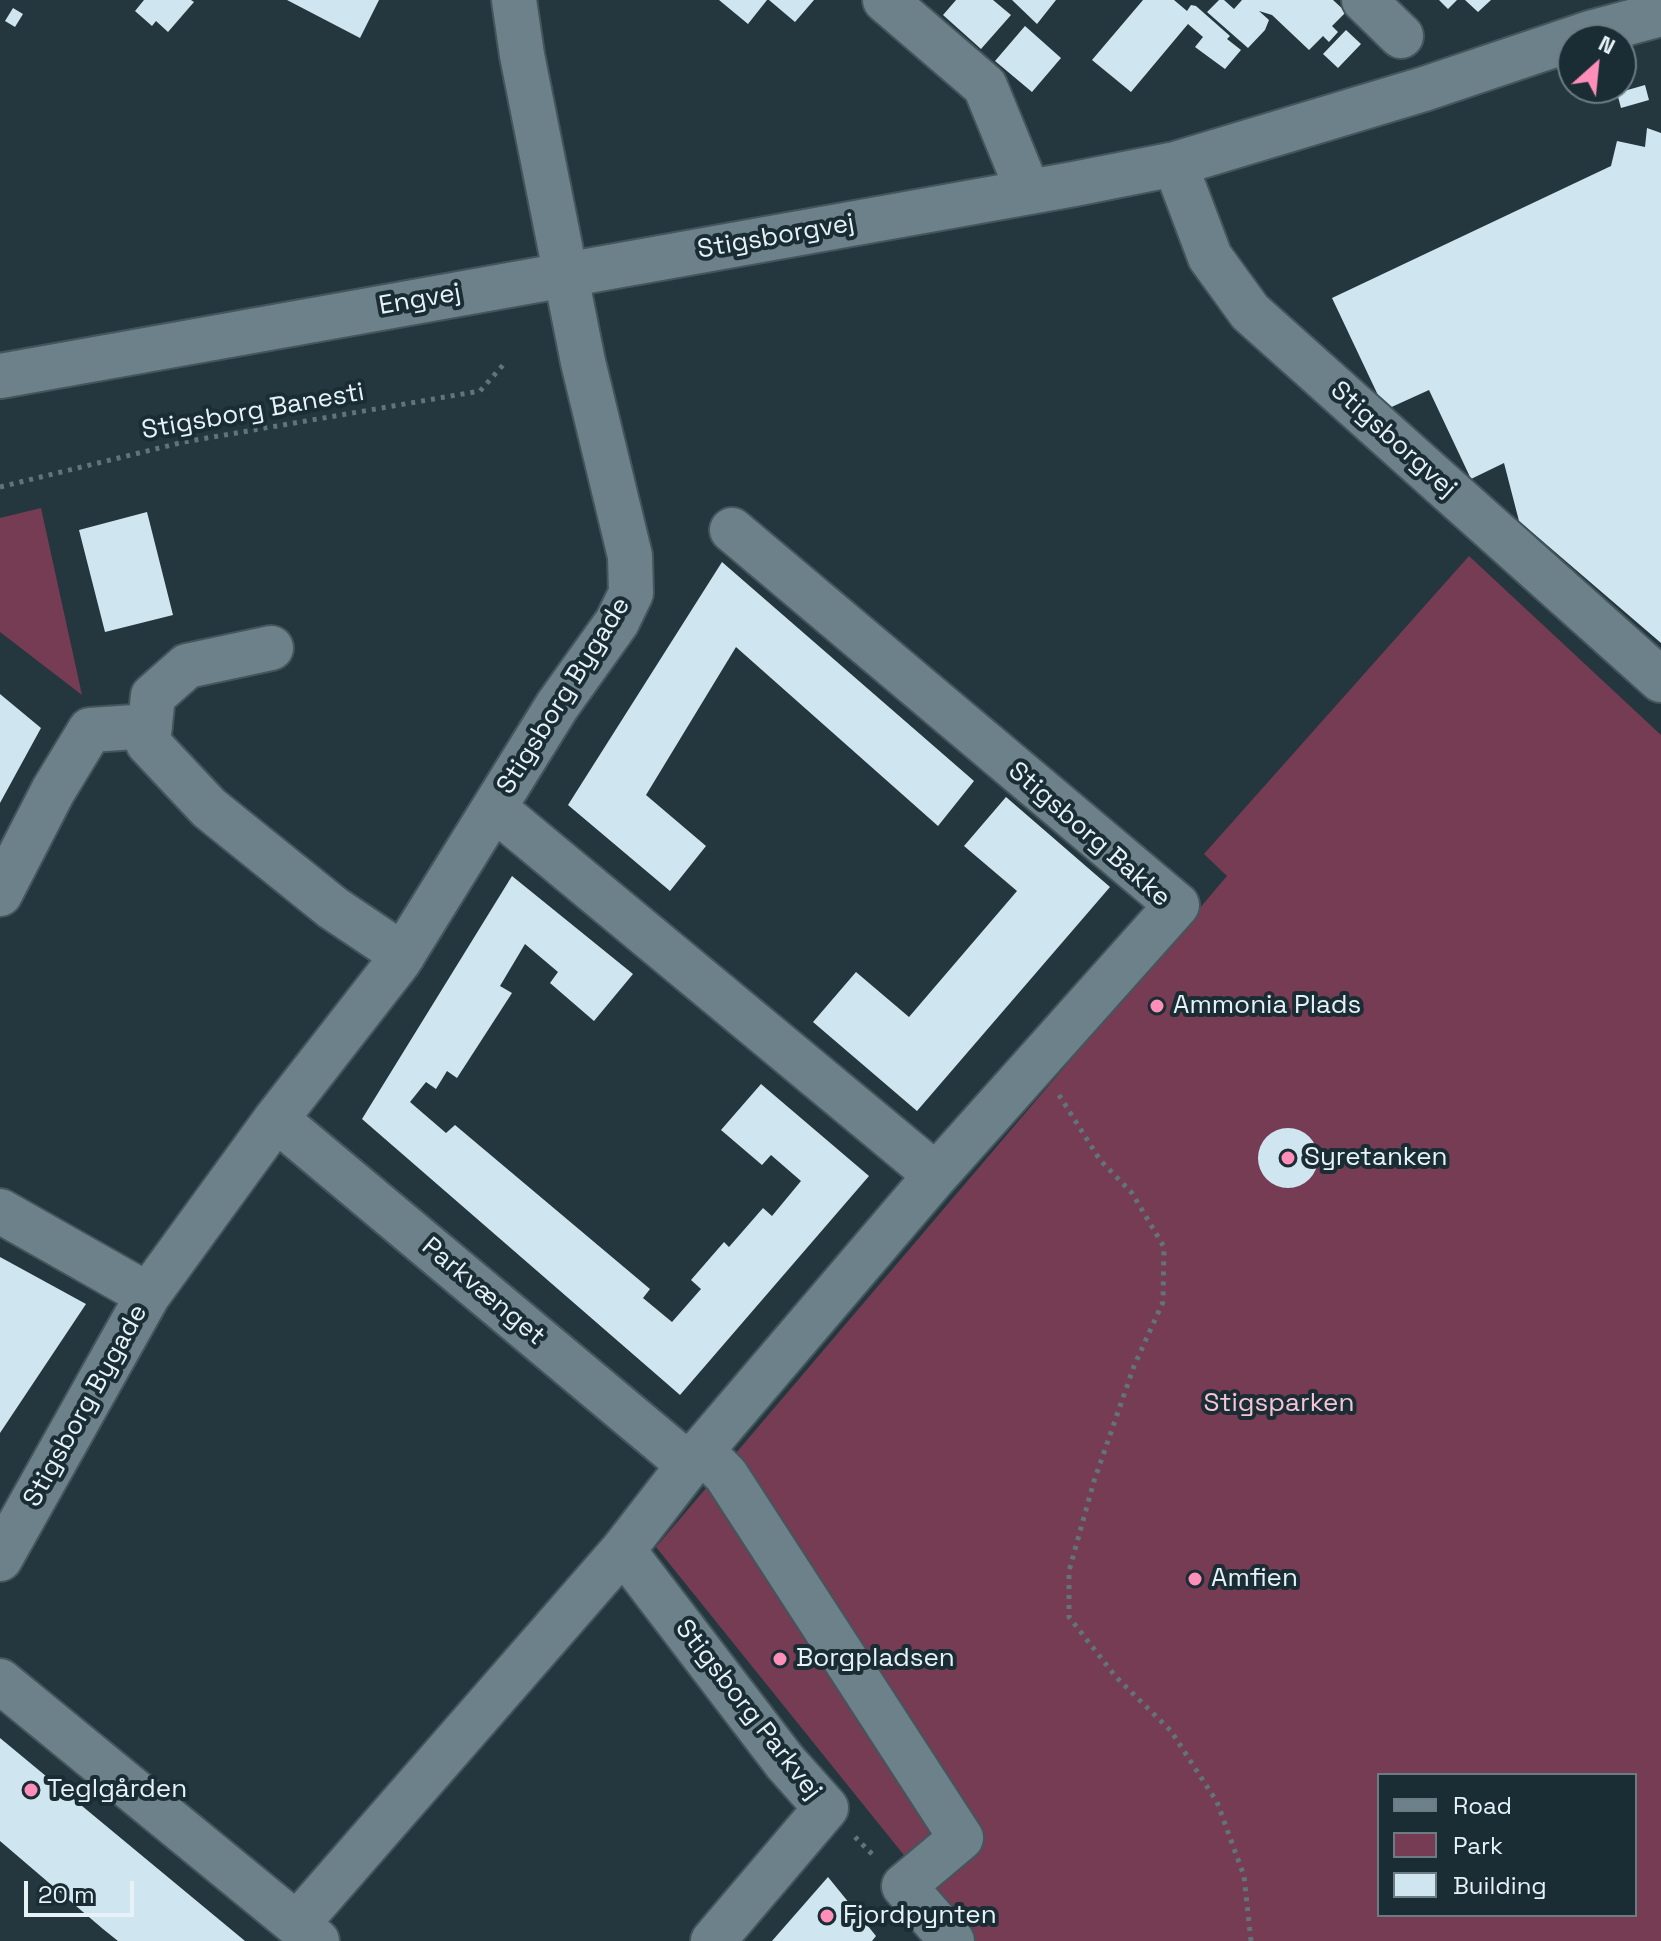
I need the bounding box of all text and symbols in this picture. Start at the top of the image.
north arrow [1557,24,1637,104]
text: N [1594,29,1620,60]
street label: Stigsborgvej [695,208,857,266]
street label: Engvej [377,277,463,323]
street label: Stigsborgvej [1324,375,1462,505]
street label: Stigsborg Banesti [139,377,367,447]
street label: Stigsborg Bygade [491,592,637,800]
street label: Stigsborg Bakke [1001,756,1177,914]
place label: Ammonia Plads [1173,990,1361,1022]
marker: Ammonia Plads [1148,997,1166,1015]
place label: Syretanken [1304,1142,1447,1174]
marker: Syretanken [1279,1149,1297,1167]
street label: Parkvænget [415,1231,551,1353]
street label: Stigsborg Bygade [17,1299,155,1513]
park label: Stigsparken [1204,1388,1354,1420]
place label: Amfien [1211,1563,1298,1595]
marker: Amfien [1186,1570,1204,1588]
street label: Stigsborg Parkvej [668,1614,828,1806]
place label: Borgpladsen [796,1643,955,1675]
marker: Borgpladsen [771,1650,789,1668]
legend [1377,1773,1637,1917]
place label: Teglgården [47,1774,187,1806]
marker: Teglgården [22,1781,40,1799]
text: Road [1453,1790,1512,1821]
text: Park [1453,1830,1503,1861]
scale bar [28,1865,138,1915]
text: Building [1453,1870,1547,1901]
text: 20 m [38,1879,95,1910]
place label: Fjordpynten [843,1900,997,1932]
marker: Fjordpynten [818,1907,836,1925]

